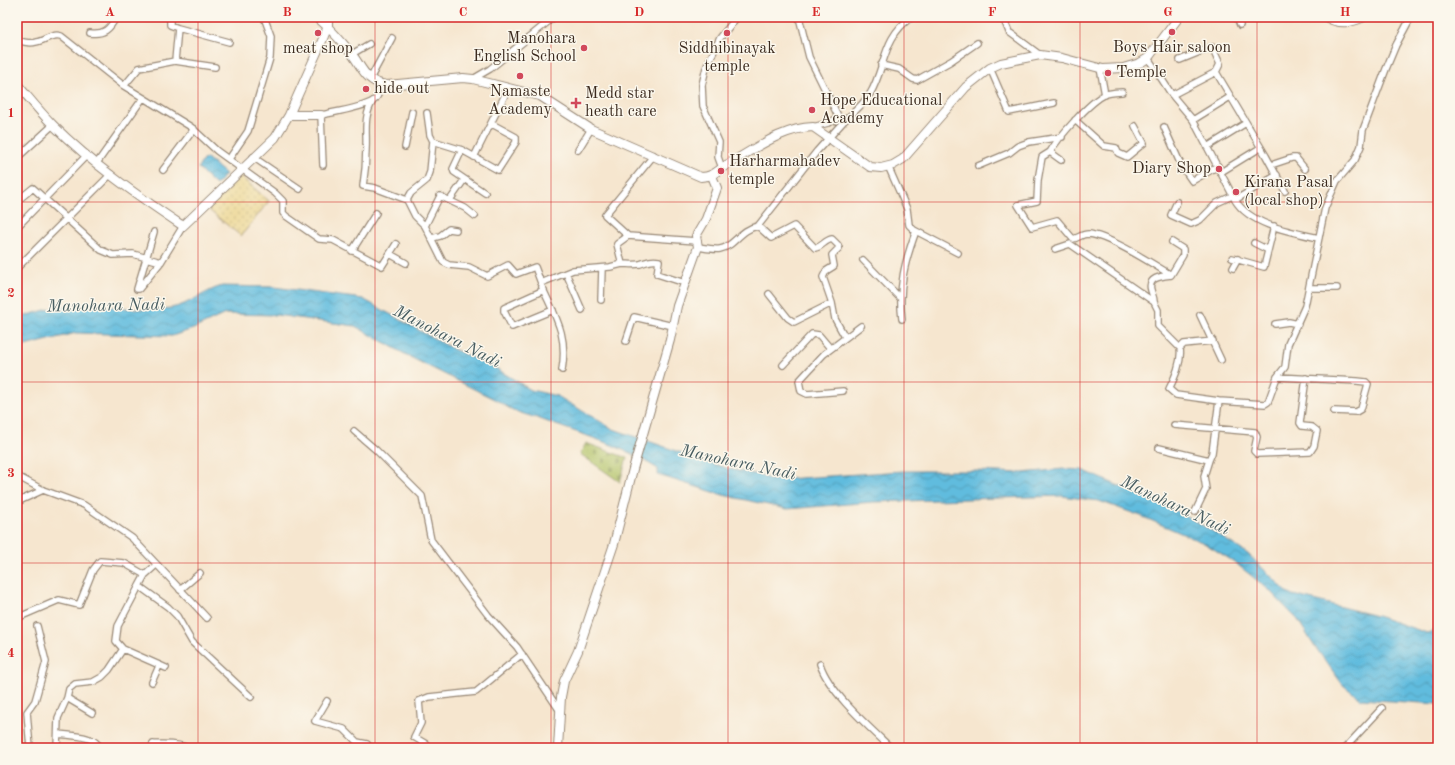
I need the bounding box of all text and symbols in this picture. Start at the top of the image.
text: A [105,6,115,19]
text: B [282,6,292,19]
text: C [459,6,467,19]
text: D [634,6,644,19]
text: E [812,6,821,19]
text: F [988,6,997,19]
text: G [1163,6,1173,19]
text: H [1340,6,1351,19]
marker: Boys Hair saloon [1167,27,1177,37]
marker: meat shop [313,28,323,38]
marker: Siddhibinayak temple [722,28,732,38]
place label: Manohara English School [473,31,576,65]
place label: Boys Hair saloon [1113,40,1232,56]
place label: meat shop [283,41,353,57]
place label: Siddhibinayak temple [679,41,775,75]
marker: Manohara English School [579,43,589,53]
place label: Temple [1116,65,1166,81]
marker: Temple [1103,68,1113,78]
marker: Namaste Academy [515,71,525,81]
place label: hide out [374,81,430,97]
marker: hide out [361,84,371,94]
place label: Namaste Academy [488,84,553,118]
place label: Medd star heath care [585,86,657,120]
place label: Hope Educational Academy [820,93,942,127]
marker: Medd star heath care [570,97,582,109]
marker: Hope Educational Academy [807,105,817,115]
text: 1 [7,107,15,120]
place label: Harharmahadev temple [729,154,841,188]
place label: Diary Shop [1132,161,1211,177]
marker: Diary Shop [1214,164,1224,174]
marker: Harharmahadev temple [716,166,726,176]
place label: Kirana Pasal (local shop) [1244,175,1333,209]
marker: Kirana Pasal (local shop) [1231,187,1241,197]
text: 2 [7,287,15,300]
water label: Manohara Nadi [46,296,166,316]
water label: Manohara Nadi [390,302,504,372]
water label: Manohara Nadi [677,442,798,484]
text: 3 [7,467,15,480]
water label: Manohara Nadi [1117,473,1232,539]
text: 4 [7,647,15,660]

